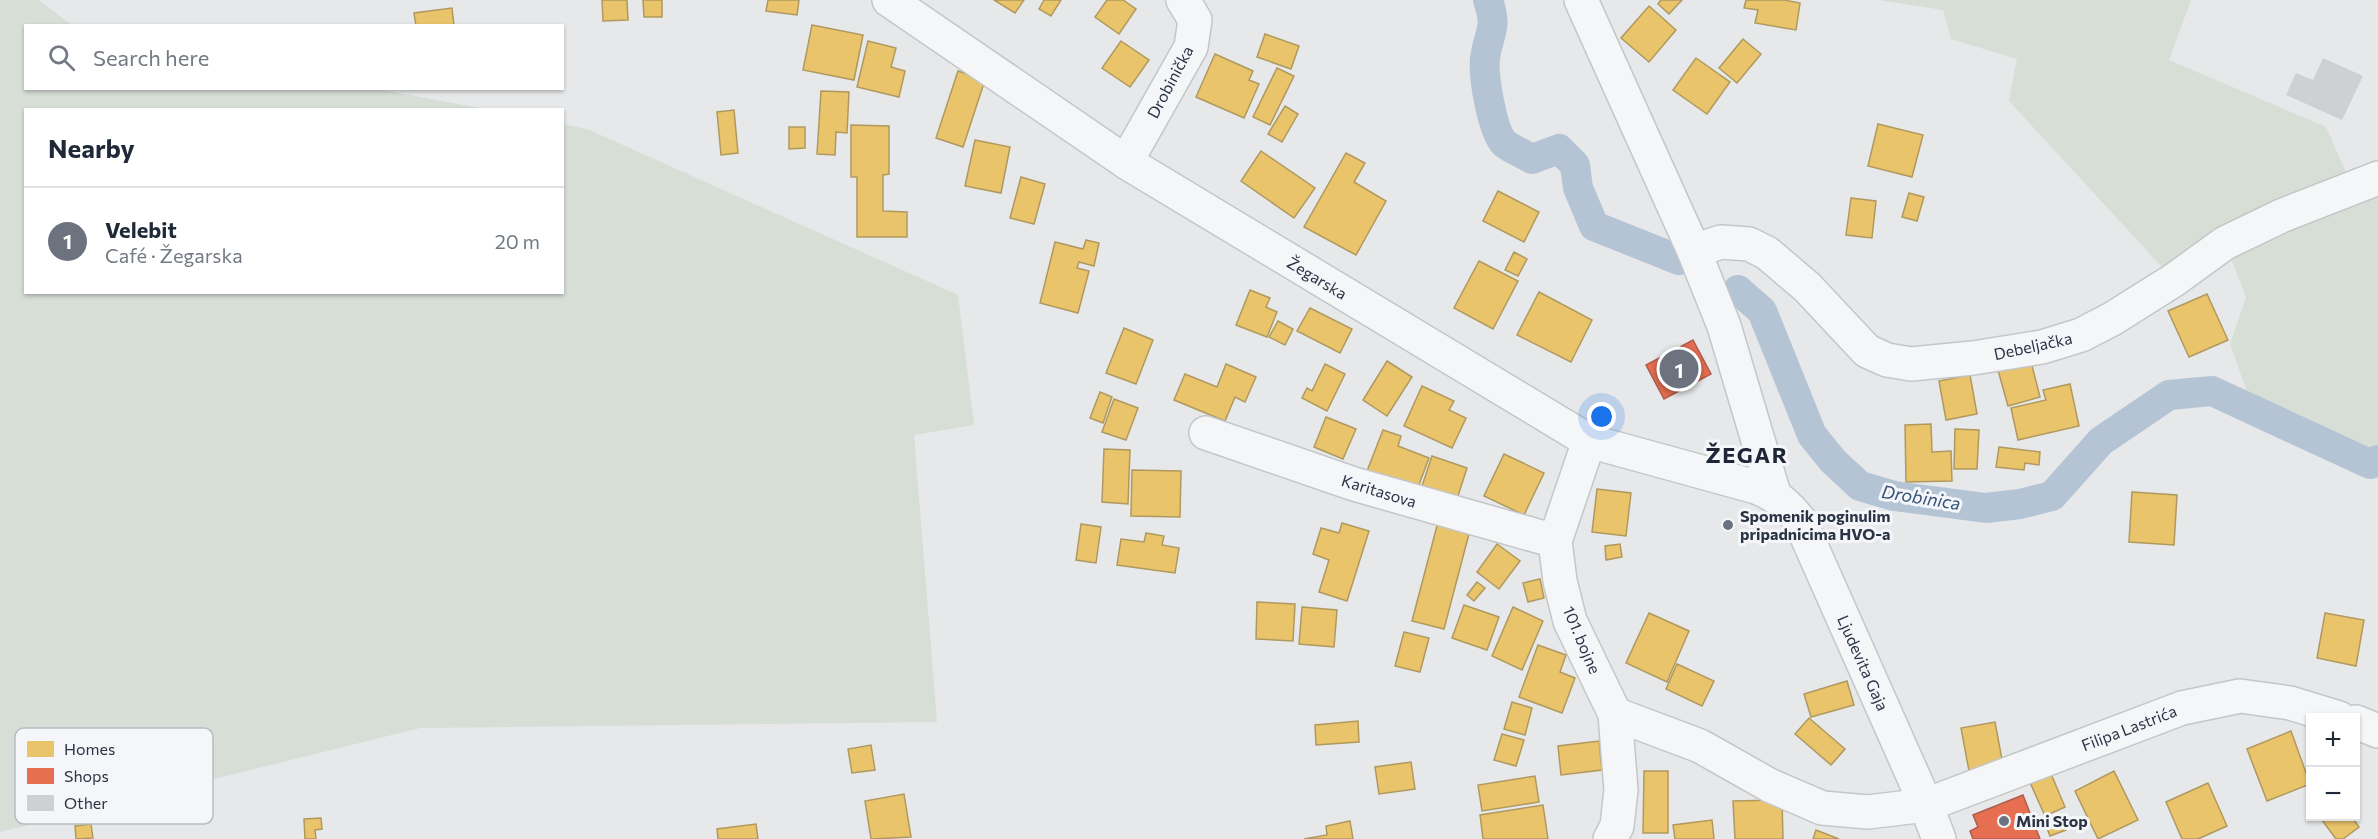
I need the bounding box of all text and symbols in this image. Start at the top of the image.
search box [24,24,564,90]
icon: search [45,41,78,74]
street label: Drobinička [1143,42,1197,121]
text: Search here [93,44,209,71]
text: Nearby [48,132,135,163]
text: Velebit [105,216,177,243]
text: 1 [63,229,72,253]
text: 20 m [495,229,540,253]
text: Café · Žegarska [105,243,243,267]
street label: Žegarska [1284,252,1351,303]
street label: Debeljačka [1992,328,2074,363]
pin: 1 [1660,346,1698,392]
your location [1587,402,1616,431]
district label: ŽEGAR [1706,441,1788,468]
street label: Karitasova [1339,470,1419,511]
water label: Drobinica [1880,480,1962,514]
place label: Spomenik poginulim pripadnicima HVO-a [1740,506,1890,543]
marker: Spomenik poginulim pripadnicima HVO-a [1721,518,1735,532]
street label: 101. bojne [1560,603,1605,677]
street label: Ljudevita Gaja [1834,612,1893,713]
street label: Filipa Lastrića [2079,701,2179,754]
map controls [2306,713,2360,821]
button: + [2306,713,2360,767]
legend [15,728,213,824]
text: Homes [64,739,115,758]
text: Shops [64,766,109,785]
button: − [2306,767,2360,821]
text: Other [64,793,108,812]
place label: Mini Stop [2016,811,2088,830]
marker: Mini Stop [1997,814,2011,828]

